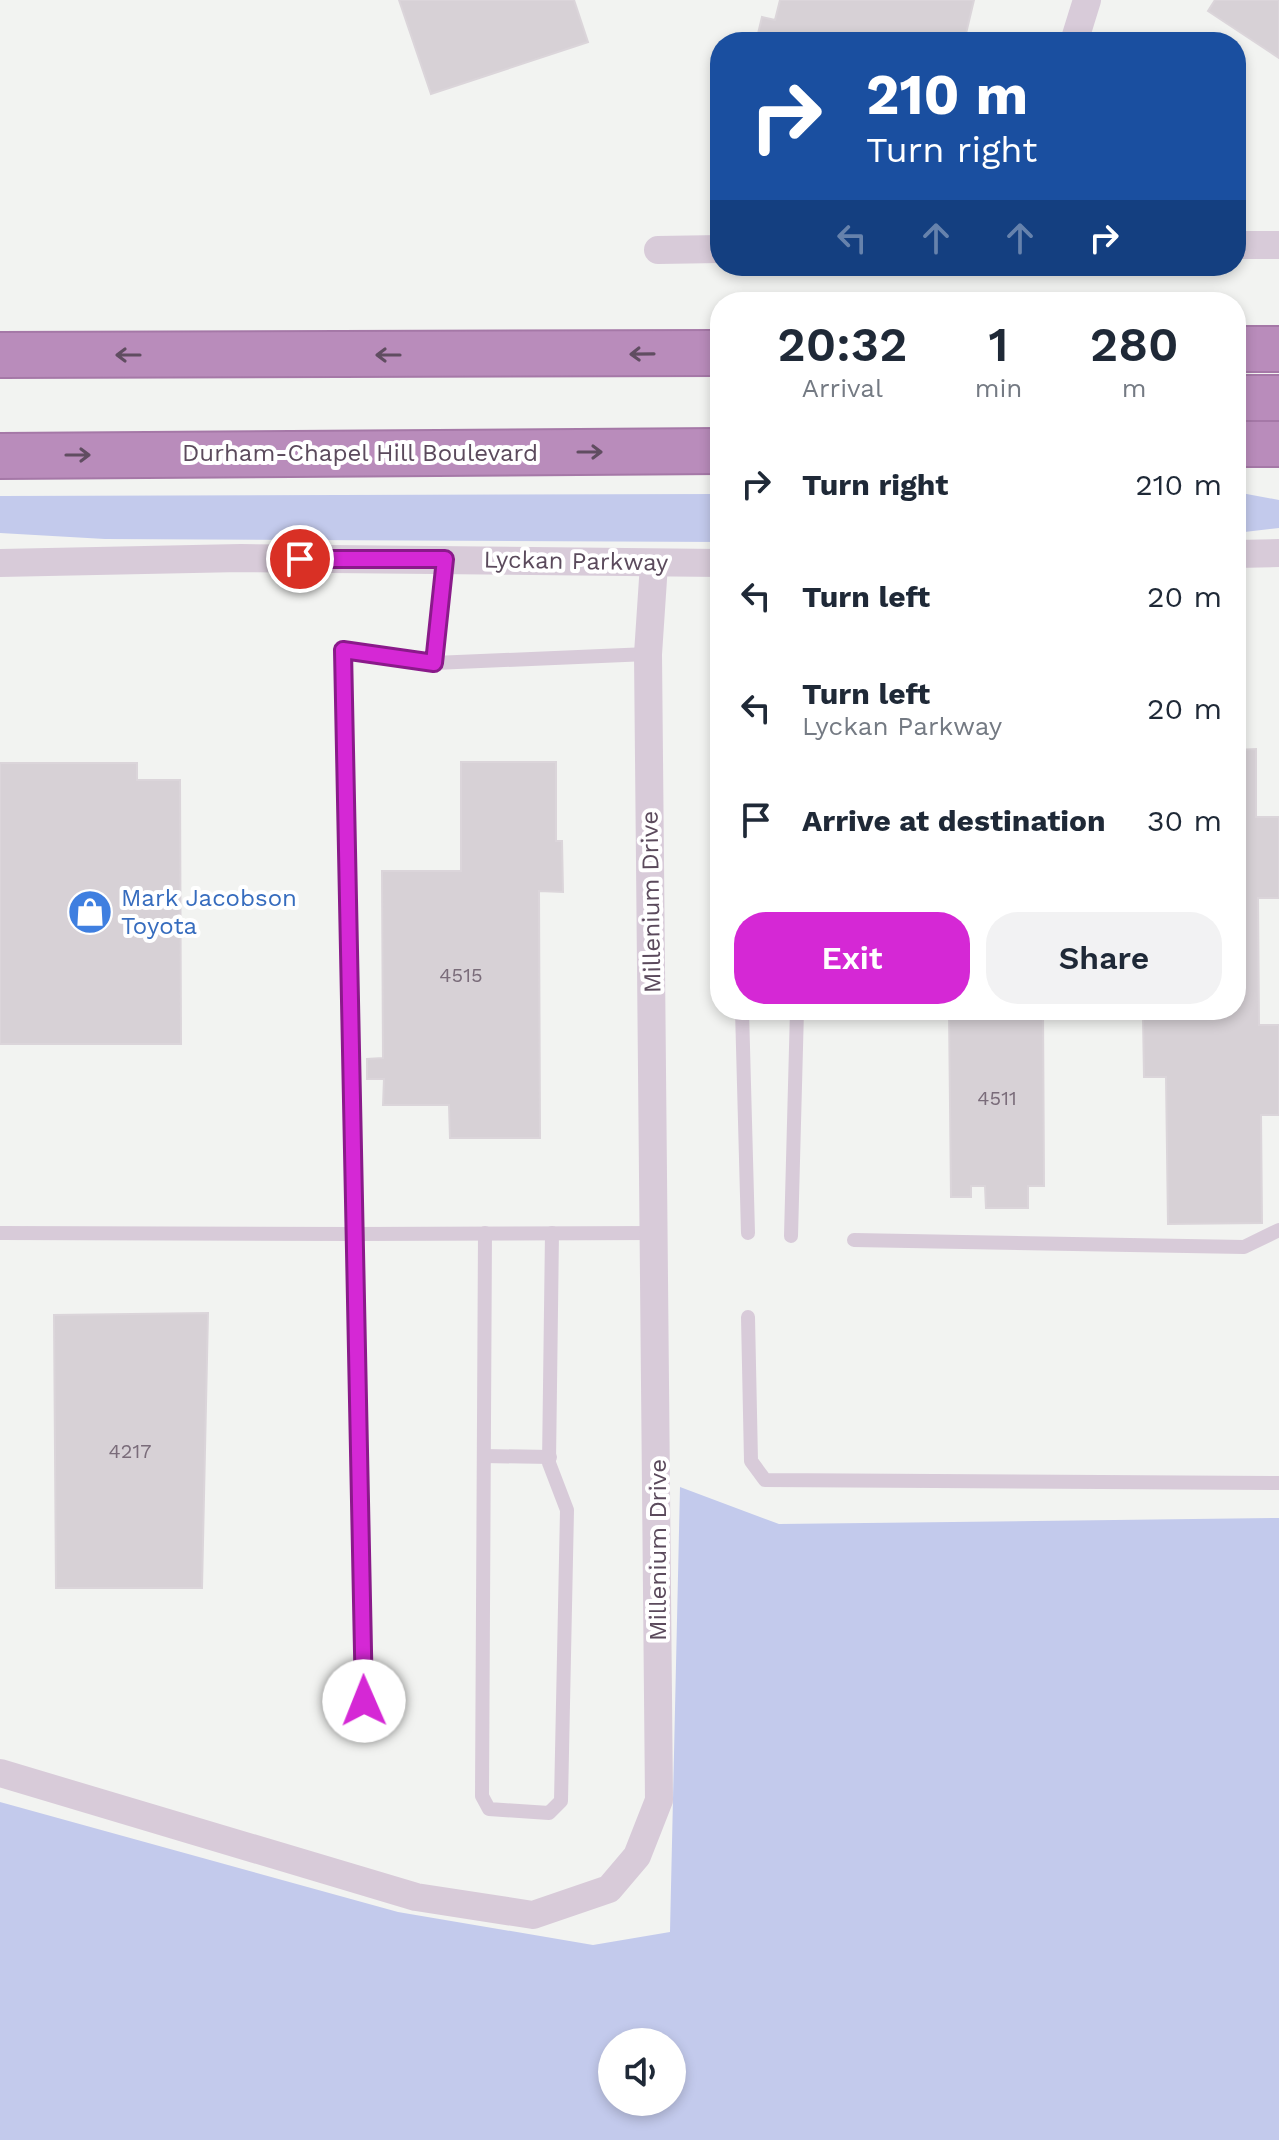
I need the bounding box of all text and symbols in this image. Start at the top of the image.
text: 210 m [866,62,1028,128]
icon: right [734,64,838,168]
text: Turn right [866,129,1037,171]
icon: left [830,216,874,260]
icon: ahead [914,216,958,260]
icon: ahead [998,216,1042,260]
icon: right [1082,216,1126,260]
text: 20:32 [777,316,907,373]
text: 1 [989,316,1009,373]
text: 280 [1090,316,1179,373]
one-way arrow [629,346,656,362]
one-way arrow [115,347,142,363]
one-way arrow [375,347,402,363]
text: Arrival [802,373,883,403]
text: min [975,373,1022,403]
text: m [1122,373,1147,403]
street label: Durham-Chapel Hill Boulevard [182,439,538,467]
one-way arrow [576,444,603,460]
one-way arrow [64,447,91,463]
icon: right [734,462,778,506]
text: Turn right [802,467,948,502]
text: 210 m [1135,467,1222,502]
pin [266,525,334,593]
icon: arrive [278,537,322,581]
street label: Lyckan Parkway [483,545,669,577]
icon: left [734,574,778,618]
text: Turn left [802,579,930,614]
text: 20 m [1147,579,1222,614]
text: Turn left [802,676,930,711]
icon: left [734,686,778,730]
text: 20 m [1147,691,1222,726]
text: Lyckan Parkway [802,711,1002,741]
icon: arrive [734,798,778,842]
text: Arrive at destination [802,803,1106,838]
text: 30 m [1147,803,1222,838]
street label: Millenium Drive [635,811,667,993]
place label: Mark Jacobson Toyota [121,884,297,940]
shop icon: Mark Jacobson Toyota [66,888,114,936]
button: Exit [734,912,970,1004]
button: Share [986,912,1222,1004]
house number: 4515 [439,963,483,987]
house number: 4511 [977,1086,1017,1110]
house number: 4217 [109,1439,151,1463]
street label: Millenium Drive [644,1459,672,1641]
position arrow [322,1659,406,1743]
map controls [598,2028,686,2116]
button: sound [598,2028,686,2116]

